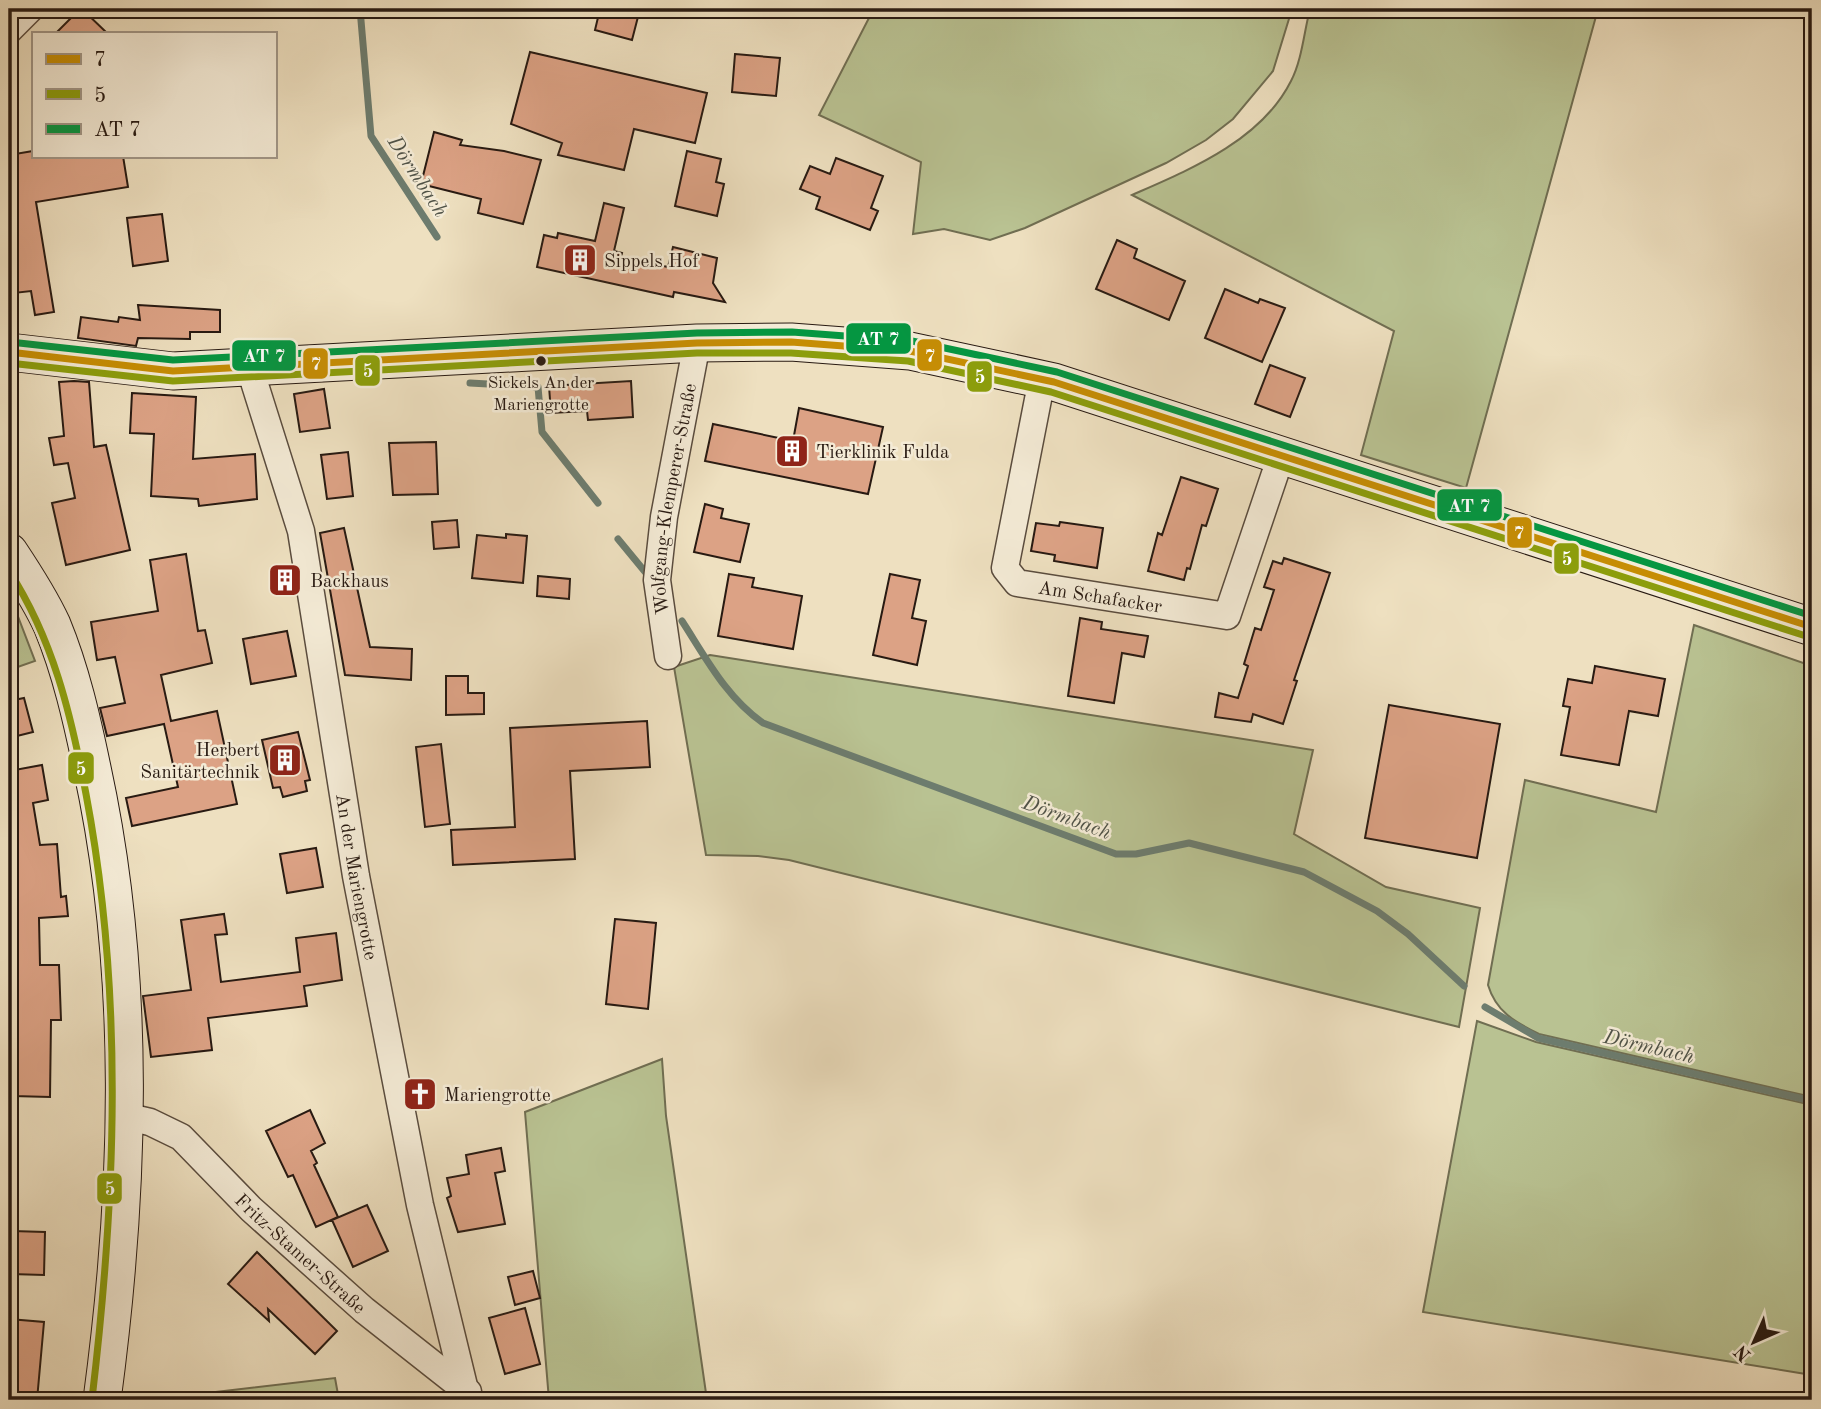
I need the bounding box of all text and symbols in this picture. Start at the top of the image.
legend [32,32,276,158]
text: 7 [94,50,106,71]
text: 5 [94,86,106,107]
text: AT 7 [94,120,141,141]
water label: Dörmbach [382,132,451,221]
building icon: Sippels Hof [561,241,599,279]
place label: Sippels Hof [604,253,699,272]
line badge: AT 7 [845,322,912,355]
text: AT 7 [857,331,899,350]
line badge: 7 [916,338,943,372]
line badge: AT 7 [231,339,297,372]
line badge: 7 [302,347,329,380]
text: AT 7 [243,348,285,367]
text: 7 [924,348,936,367]
line badge: 5 [354,354,381,387]
marker: Sickels An der Mariengrotte [534,354,548,368]
text: 7 [310,356,322,375]
line badge: 5 [966,360,993,393]
text: 5 [362,363,374,382]
text: 5 [974,369,986,388]
place label: Sickels An der Mariengrotte [488,375,594,414]
street label: Wolfgang-Klemperer-Straße [650,382,701,616]
building icon: Tierklinik Fulda [773,432,811,470]
place label: Tierklinik Fulda [816,444,950,463]
line badge: AT 7 [1436,488,1503,522]
text: AT 7 [1448,498,1490,517]
line badge: 7 [1506,516,1533,549]
text: 7 [1513,525,1525,544]
line badge: 5 [1553,542,1580,575]
text: 5 [1561,551,1573,570]
building icon: Backhaus [266,561,304,599]
place label: Backhaus [310,573,389,592]
street label: Am Schafacker [1036,579,1163,618]
building icon: Herbert Sanitärtechnik [266,741,304,779]
place label: Herbert Sanitärtechnik [140,742,260,783]
line badge: 5 [67,751,95,785]
text: 5 [75,761,87,780]
street label: An der Mariengrotte [331,792,379,962]
water label: Dörmbach [1019,792,1114,844]
water label: Dörmbach [1600,1027,1696,1068]
church icon: Mariengrotte [401,1075,439,1113]
place label: Mariengrotte [444,1087,551,1106]
line badge: 5 [96,1172,123,1205]
text: 5 [104,1181,116,1200]
street label: Fritz-Stamer-Straße [230,1191,368,1318]
north arrow [1720,1308,1790,1378]
text: N [1732,1340,1756,1364]

